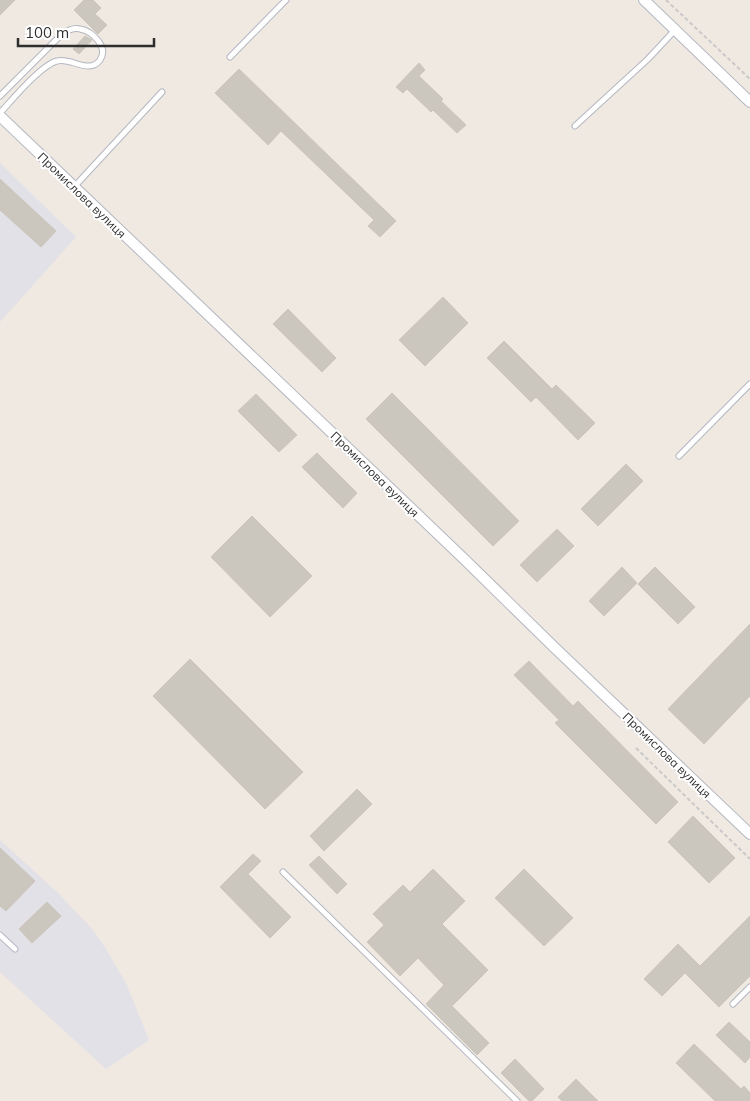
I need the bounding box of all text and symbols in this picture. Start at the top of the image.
scale bar [18,15,154,47]
text: 100 m [25,23,69,42]
street label: Промислова вулиця [35,149,129,241]
street label: Промислова вулиця [328,428,422,520]
street label: Промислова вулиця [620,709,714,801]

